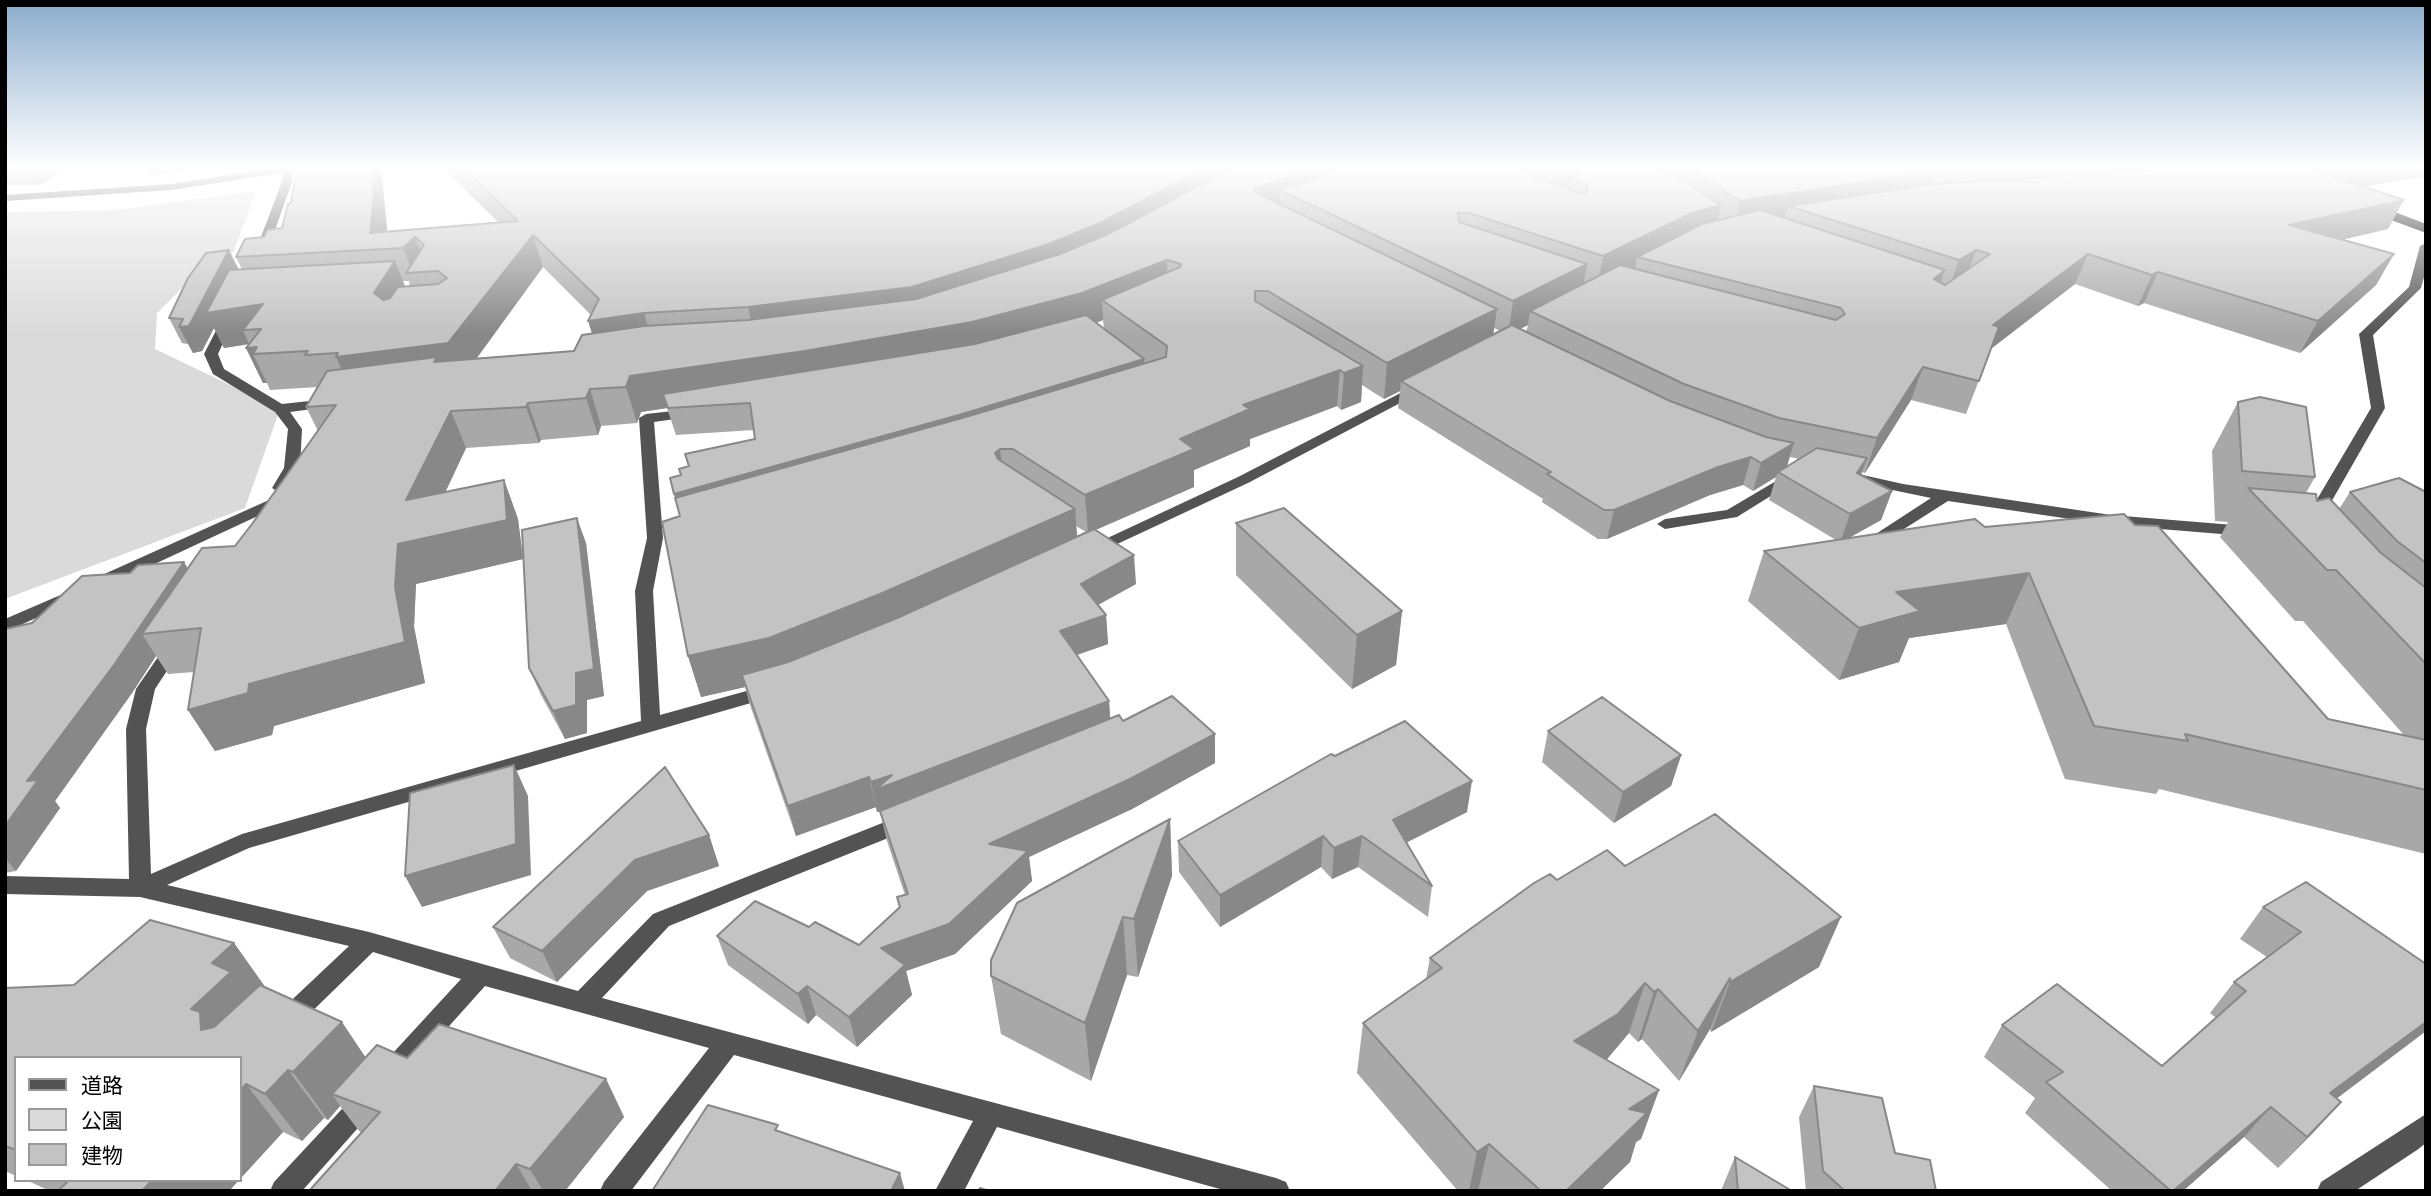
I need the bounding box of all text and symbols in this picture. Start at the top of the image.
legend [14,1056,242,1182]
text: 道路 [81,1069,123,1101]
text: 公園 [81,1104,123,1136]
text: 建物 [81,1139,123,1171]

